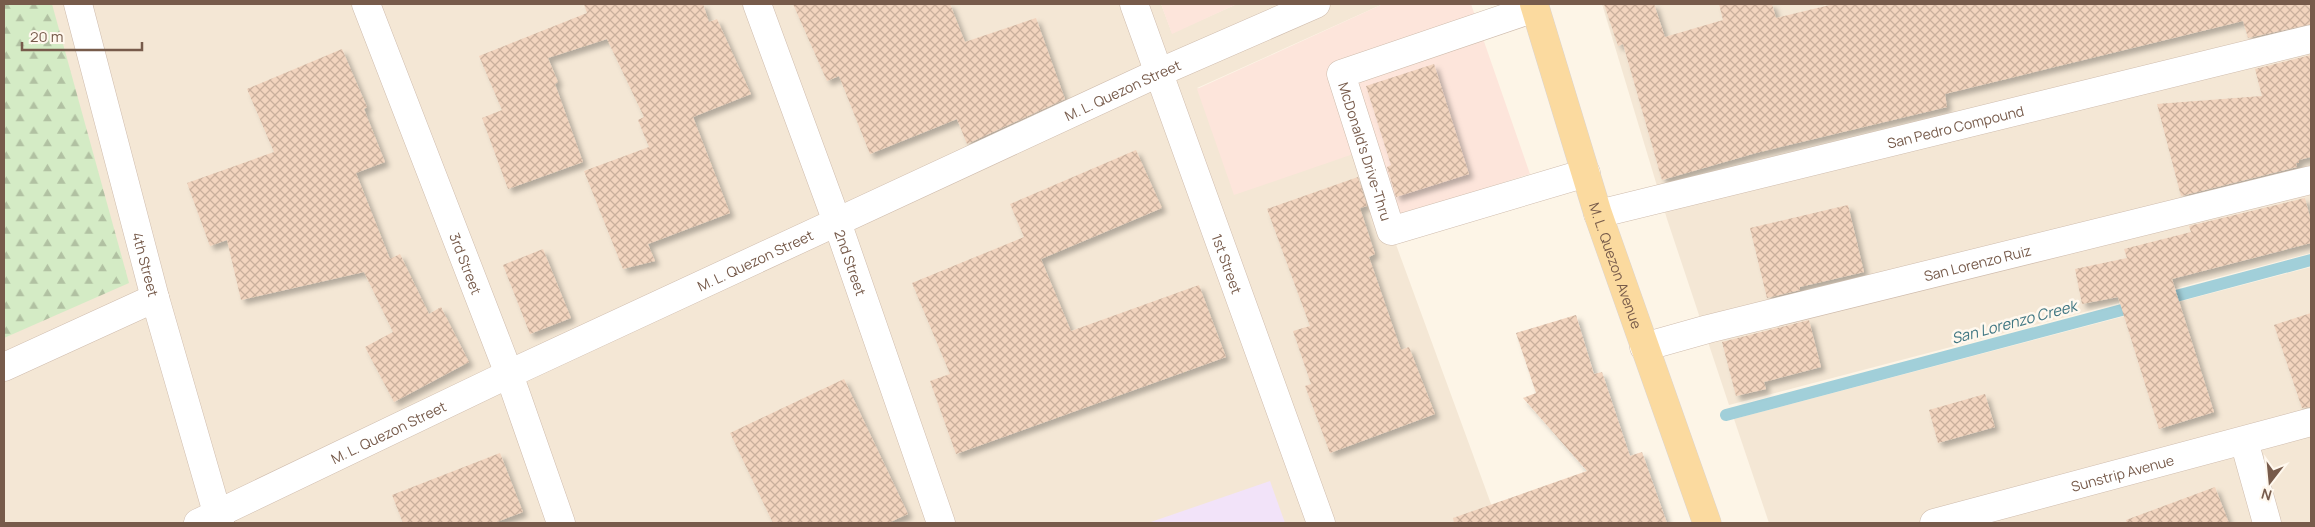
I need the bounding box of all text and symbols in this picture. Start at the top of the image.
scale bar [22,20,142,52]
text: 20 m [30,26,63,47]
street label: M. L. Quezon Street [1061,55,1184,125]
street label: McDonald's Drive-Thru [1335,79,1397,223]
street label: San Pedro Compound [1885,100,2026,152]
street label: M. L. Quezon Avenue [1585,200,1647,331]
street label: M. L. Quezon Street [694,225,816,295]
street label: 2nd Street [831,227,871,298]
street label: 4th Street [129,230,164,299]
street label: 3rd Street [446,230,487,297]
street label: 1st Street [1208,231,1247,297]
street label: San Lorenzo Ruiz [1922,240,2033,285]
water label: San Lorenzo Creek [1949,295,2081,349]
street label: M. L. Quezon Street [327,396,449,468]
street label: Sunstrip Avenue [2069,450,2176,495]
north arrow [2245,457,2295,507]
text: N [2259,484,2274,505]

